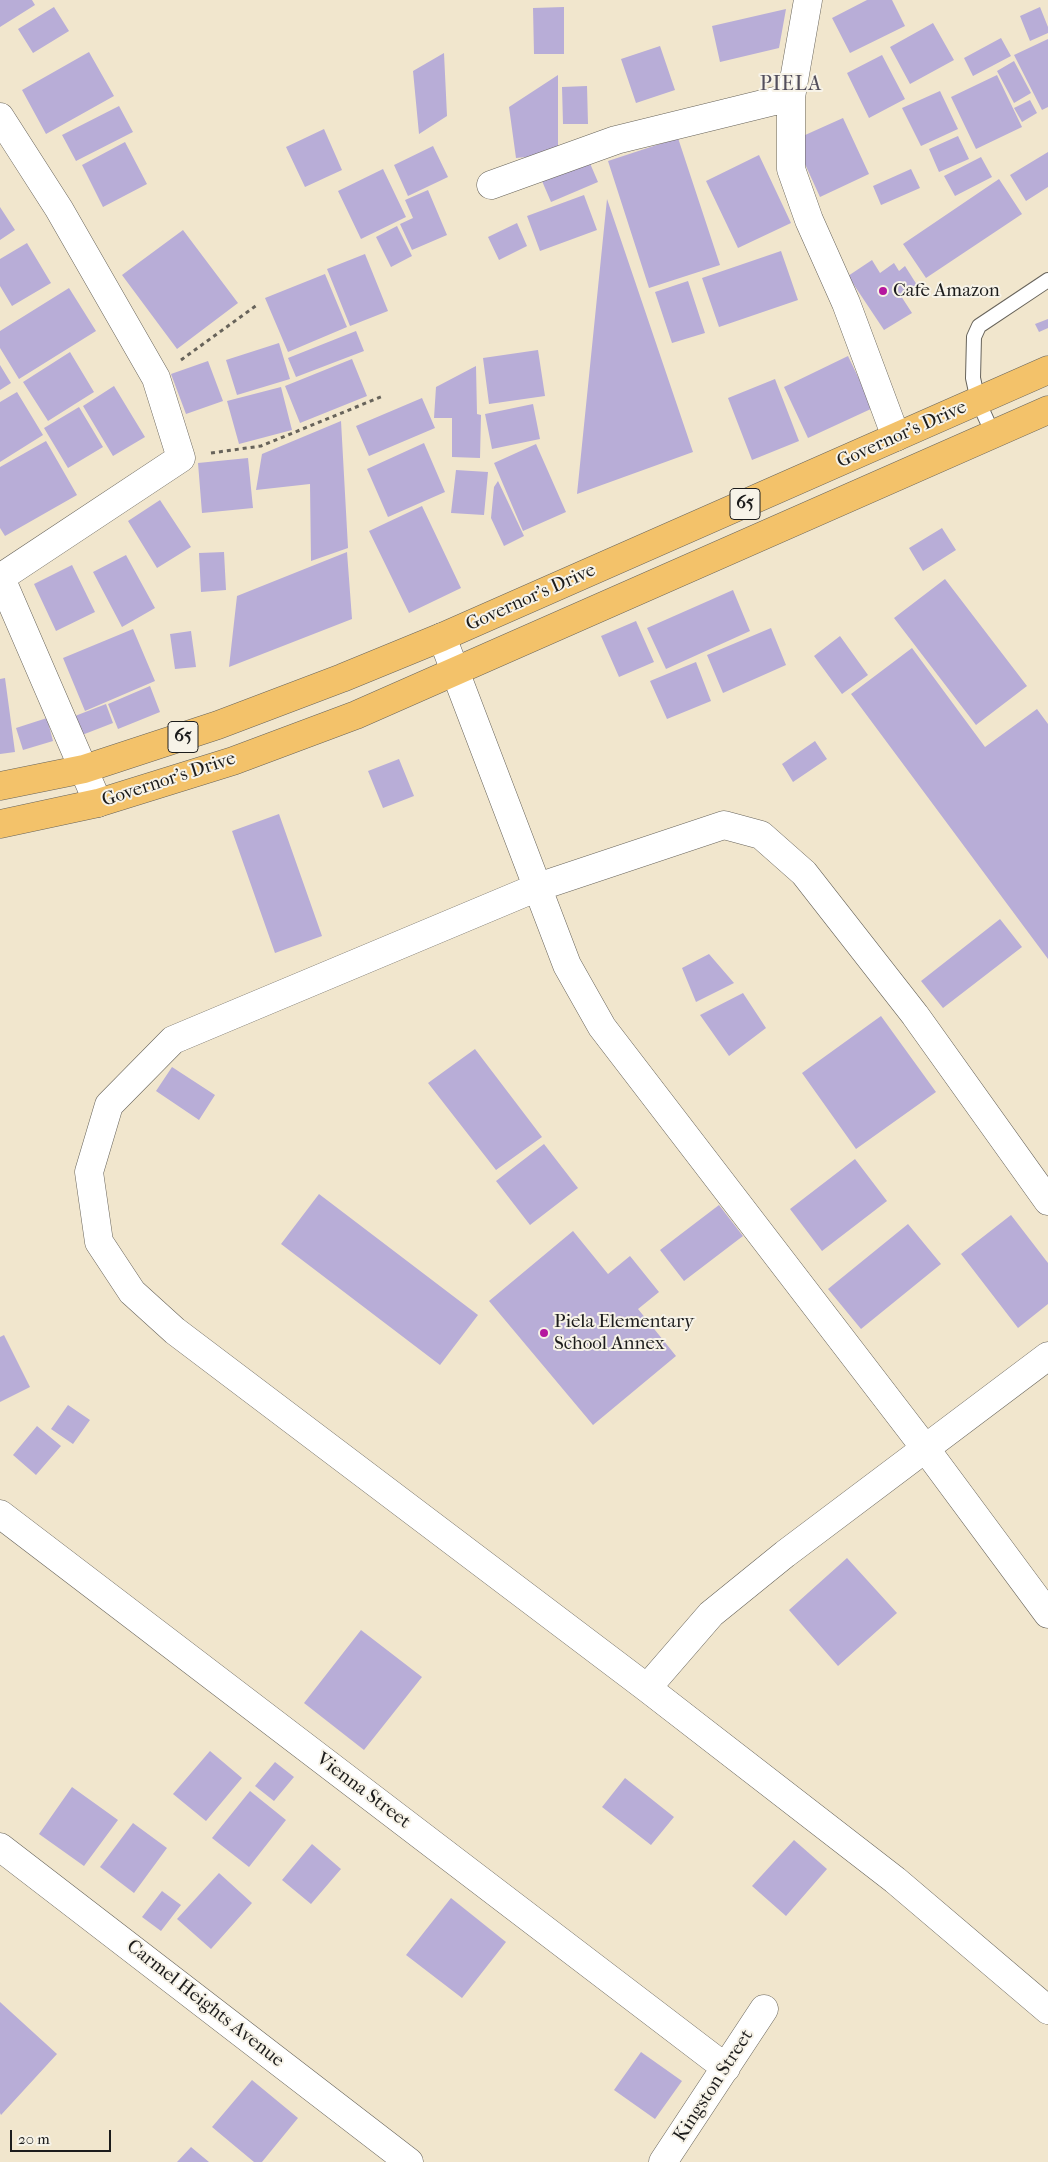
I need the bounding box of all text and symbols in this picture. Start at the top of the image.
district label: PIELA [759,73,823,97]
place label: Cafe Amazon [893,280,1000,302]
marker: Cafe Amazon [877,285,889,297]
street label: Governor's Drive [834,396,970,474]
road number: 65 [730,488,760,520]
street label: Governor's Drive [463,559,599,637]
road number: 65 [168,722,198,752]
street label: Governor's Drive [99,748,239,812]
place label: Piela Elementary School Annex [554,1311,694,1355]
marker: Piela Elementary School Annex [538,1327,550,1339]
street label: Vienna Street [311,1748,415,1834]
street label: Carmel Heights Avenue [122,1935,288,2073]
street label: Kingston Street [669,2026,759,2146]
scale bar [12,2120,114,2152]
text: 20 m [18,2130,50,2148]

